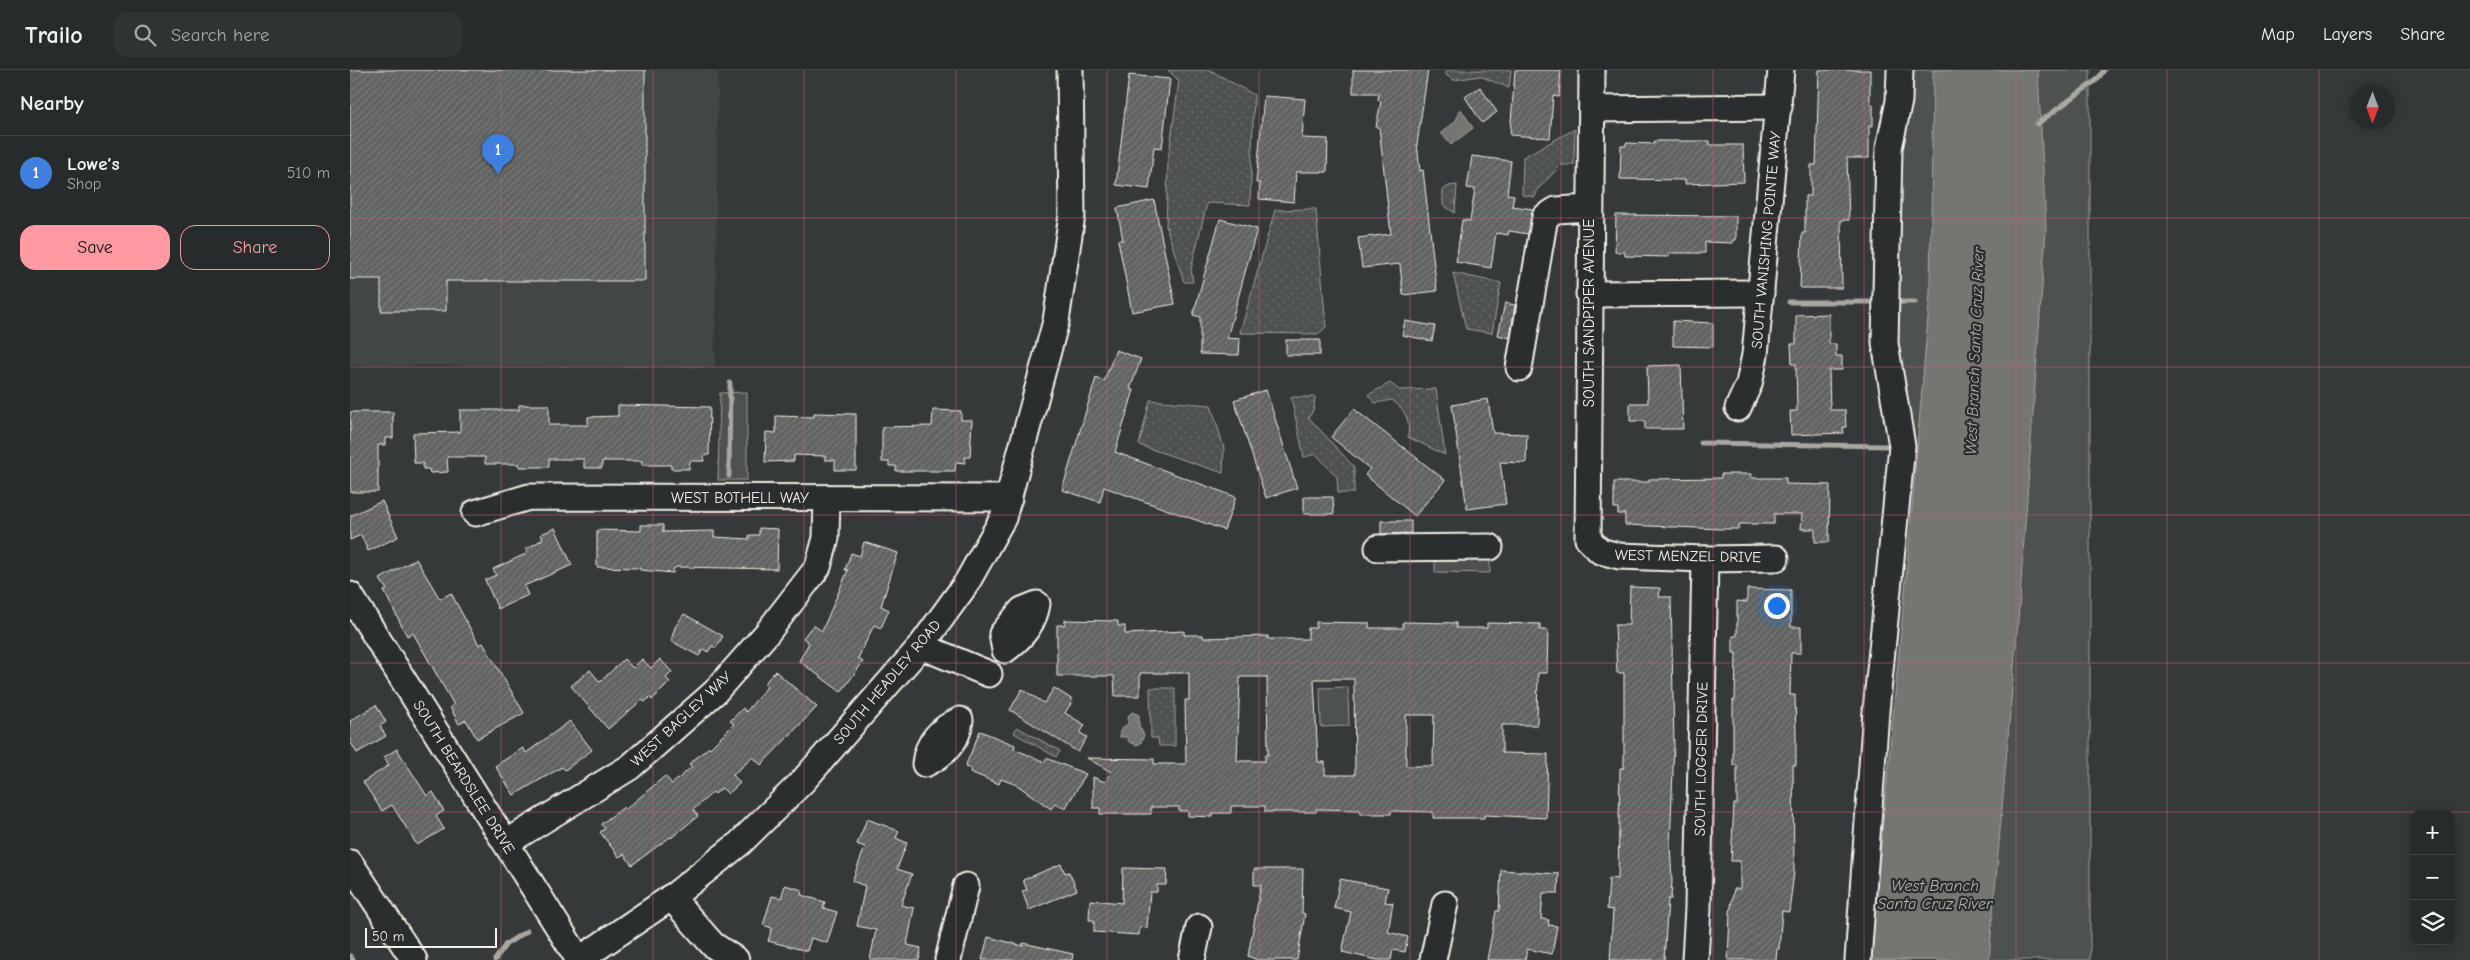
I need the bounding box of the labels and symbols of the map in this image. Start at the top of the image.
north arrow [2350,85,2395,130]
street label: SOUTH VANISHING POINTE WAY [1748,130,1784,350]
pin: 1 [482,134,514,175]
street label: SOUTH SANDPIPER AVENUE [1580,219,1598,407]
water label: West Branch Santa Cruz River [1962,246,1988,455]
street label: WEST BOTHELL WAY [671,489,809,507]
street label: WEST MENZEL DRIVE [1615,546,1761,566]
your location [1764,593,1790,619]
street label: SOUTH HEADLEY ROAD [830,616,944,748]
street label: WEST BAGLEY WAY [627,668,735,770]
street label: SOUTH LOGGER DRIVE [1691,682,1711,836]
street label: SOUTH BEARDSLEE DRIVE [409,697,519,857]
water label: West Branch Santa Cruz River [1878,877,1993,913]
scale bar [365,925,498,948]

